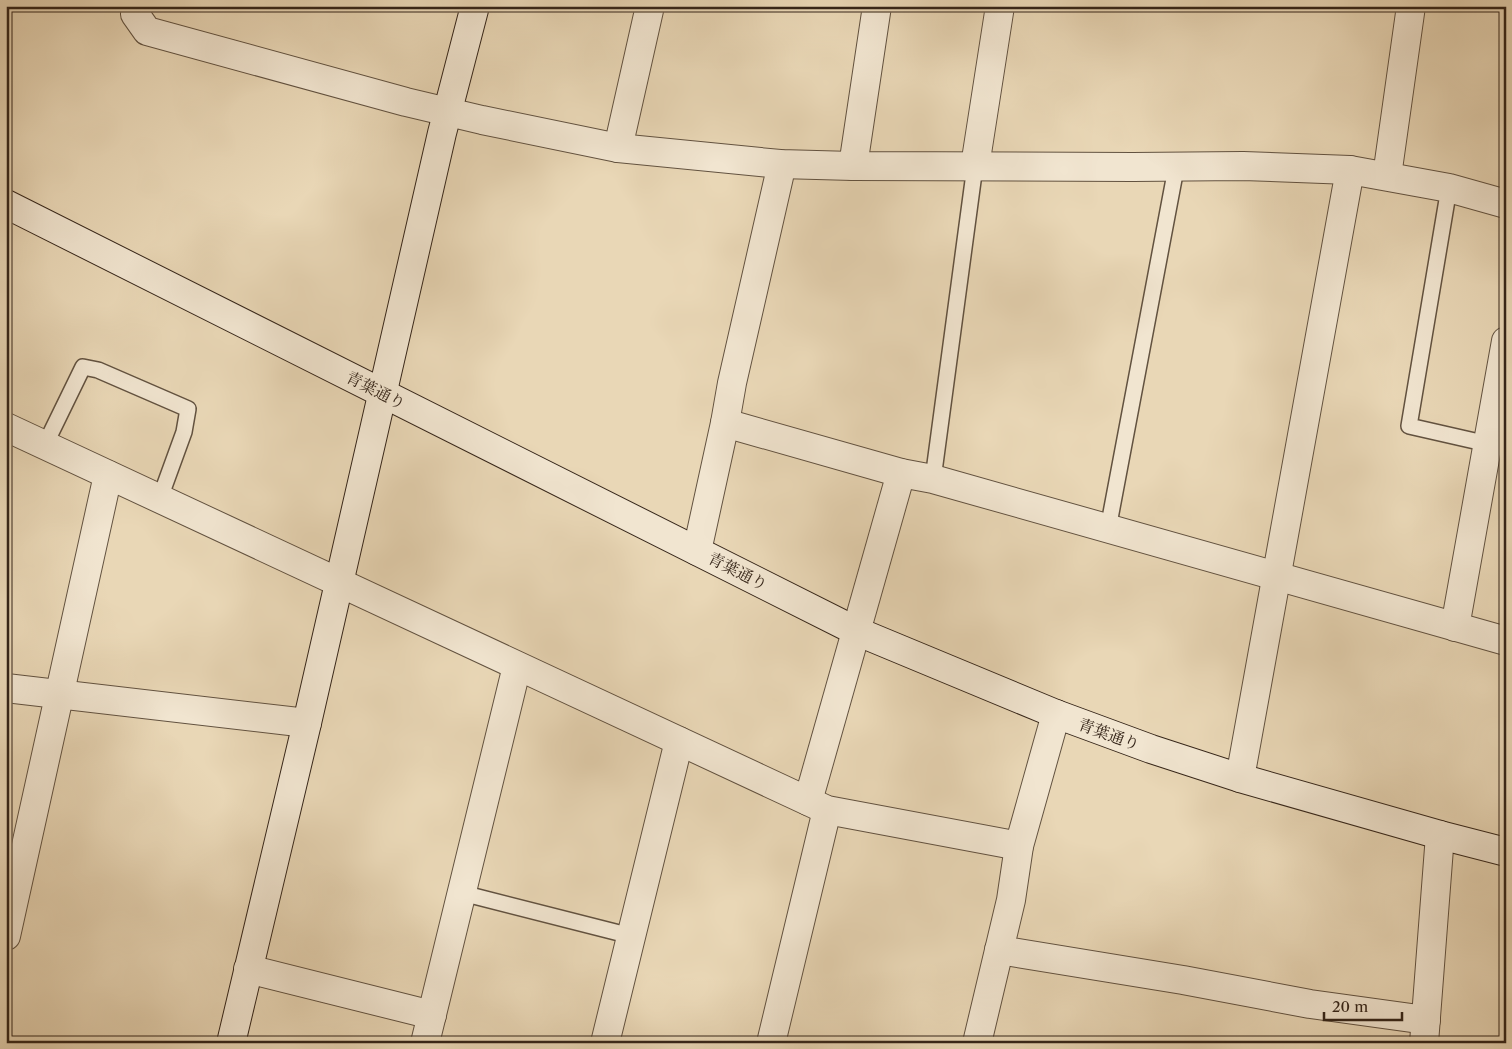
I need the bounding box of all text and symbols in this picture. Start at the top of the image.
street label: 青葉通り [343,367,409,413]
street label: 青葉通り [705,548,771,594]
street label: 青葉通り [1076,714,1142,754]
scale bar [1324,989,1402,1021]
text: 20 m [1332,997,1368,1016]

